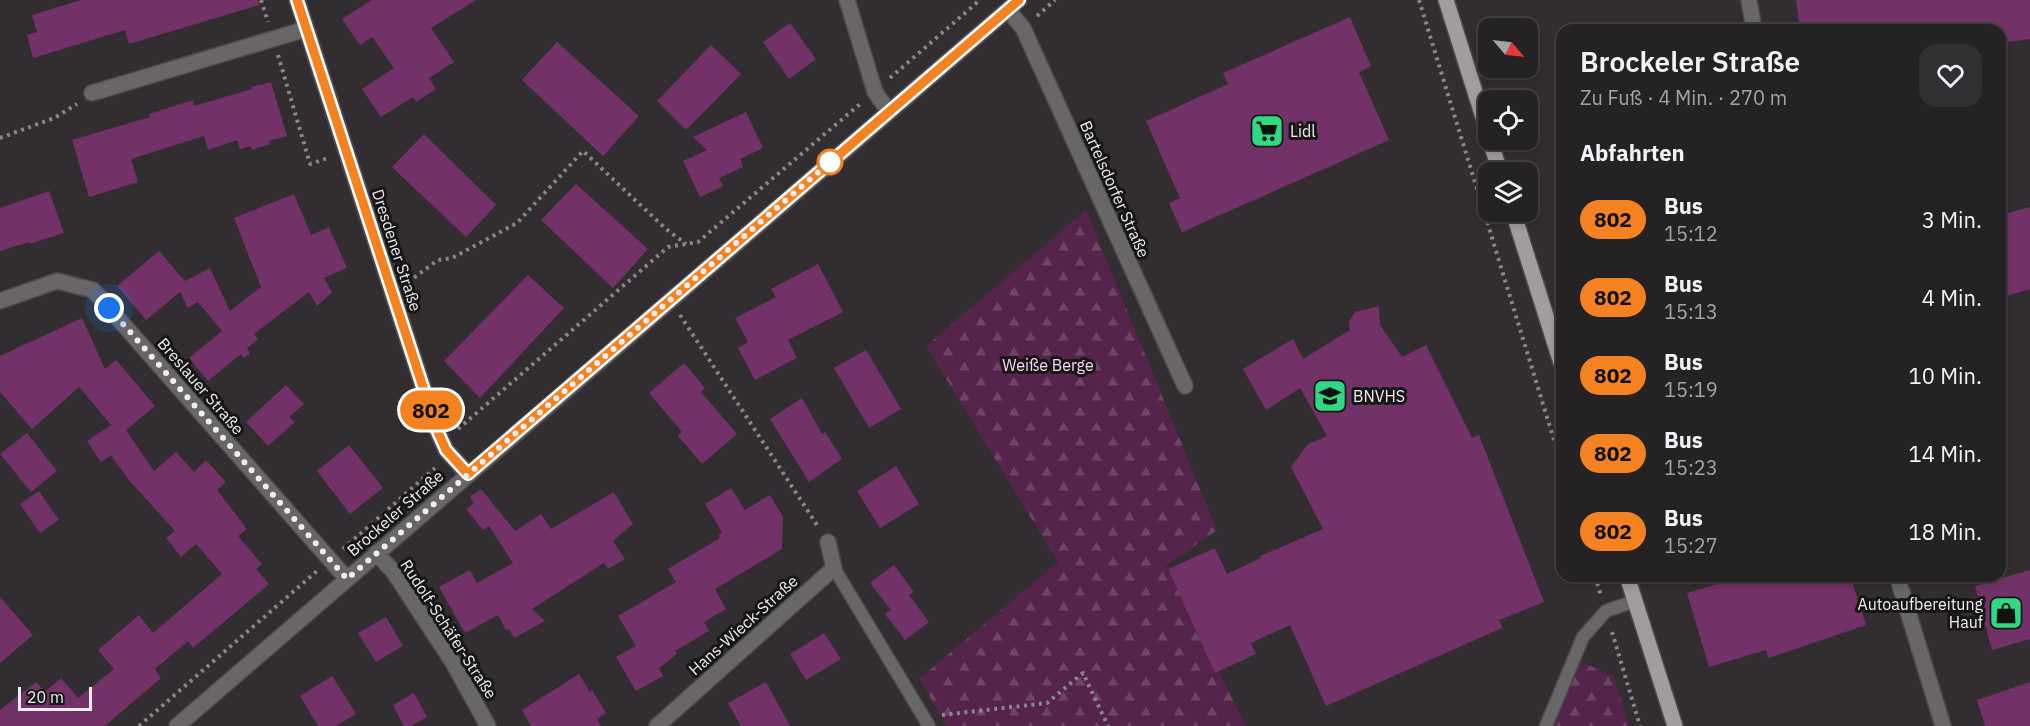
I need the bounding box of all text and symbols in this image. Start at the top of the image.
north arrow [1478,18,1538,78]
map controls [1478,18,1538,222]
text: Brockeler Straße [1580,43,1800,80]
button: heart [1919,44,1982,107]
text: Zu Fuß · 4 Min. · 270 m [1580,84,1787,111]
button: locate [1478,90,1538,150]
supermarket icon: Lidl [1249,113,1285,149]
street label: Bartelsdorfer Straße [1076,118,1154,261]
place label: Lidl [1290,121,1316,141]
text: Abfahrten [1580,138,1685,167]
unlabelled marker [817,149,843,175]
button: layers [1478,162,1538,222]
street label: Dresdener Straße [368,187,426,314]
text: Bus [1664,191,1703,220]
text: 802 [1594,205,1632,233]
text: 3 Min. [1922,205,1982,234]
text: 15:12 [1664,220,1718,247]
text: Bus [1664,269,1703,298]
text: 802 [1594,283,1632,311]
text: 4 Min. [1922,283,1982,312]
your location [94,293,124,323]
text: 15:13 [1664,298,1718,325]
street label: Breslauer Straße [154,334,249,439]
text: Bus [1664,347,1703,376]
park label: Weiße Berge [1002,355,1094,375]
text: 802 [1594,361,1632,389]
text: 10 Min. [1909,361,1982,390]
text: 15:19 [1664,376,1718,403]
school or university icon: BNVHS [1312,378,1348,414]
place label: BNVHS [1353,386,1405,406]
line badge: 802 [396,390,466,430]
text: 802 [412,396,450,424]
text: Bus [1664,425,1703,454]
text: 802 [1594,439,1632,467]
text: 14 Min. [1909,439,1982,468]
text: 15:23 [1664,454,1718,481]
street label: Brockeler Straße [343,466,447,560]
text: Bus [1664,503,1703,532]
text: 802 [1594,517,1632,545]
text: 18 Min. [1909,517,1982,546]
text: 15:27 [1664,532,1718,559]
street label: Rudolf-Schäfer-Straße [397,556,502,703]
street label: Hans-Wieck-Straße [684,571,802,679]
place label: Autoaufbereitung Hauf [1857,594,1984,632]
shop icon: Autoaufbereitung Hauf [1988,595,2024,631]
scale bar [18,684,92,712]
text: 20 m [27,687,64,707]

